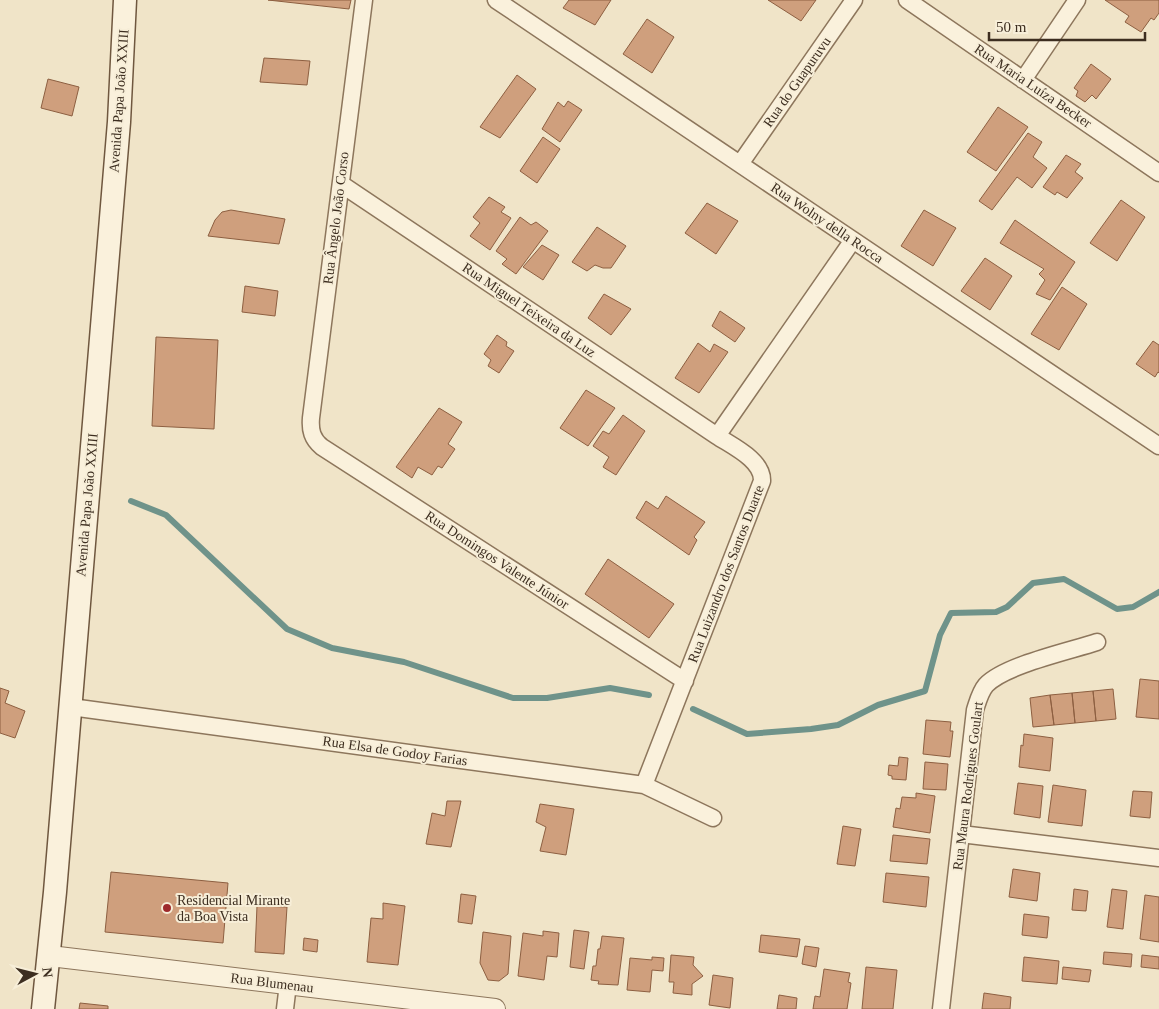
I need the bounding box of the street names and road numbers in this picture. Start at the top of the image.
street label: Avenida Papa João XXIII [106,28,132,173]
street label: Rua do Guapuruvu [760,34,834,130]
street label: Rua Maria Luíza Becker [972,41,1095,131]
street label: Rua Ângelo João Corso [319,151,352,285]
street label: Rua Wolny della Rocca [768,180,887,267]
street label: Rua Miguel Teixeira da Luz [460,260,598,360]
street label: Avenida Papa João XXIII [73,432,101,577]
street label: Rua Luizandro dos Santos Duarte [685,483,767,665]
street label: Rua Domingos Valente Júnior [422,508,572,612]
street label: Rua Maura Rodrigues Goulart [950,701,986,871]
street label: Rua Elsa de Godoy Farias [322,733,468,769]
street label: Rua Blumenau [230,970,314,996]

